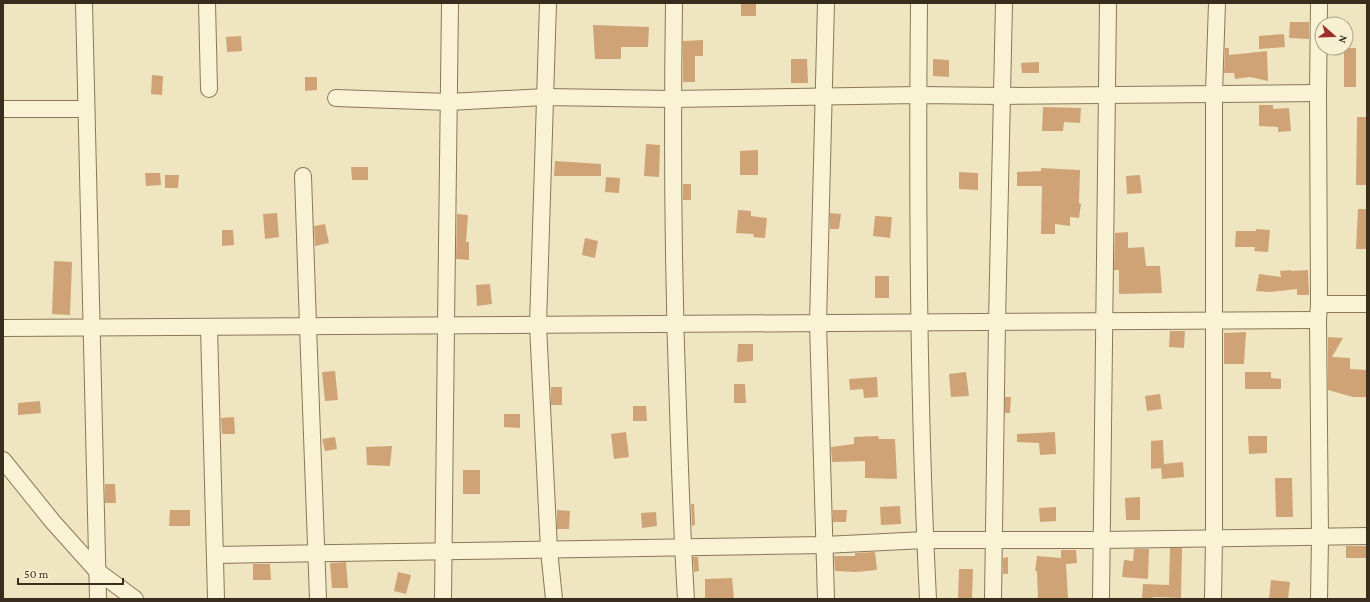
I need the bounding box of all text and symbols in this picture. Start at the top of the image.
north arrow [1314,16,1354,56]
text: N [1336,34,1350,45]
scale bar [18,560,123,586]
text: 50 m [24,567,49,581]

